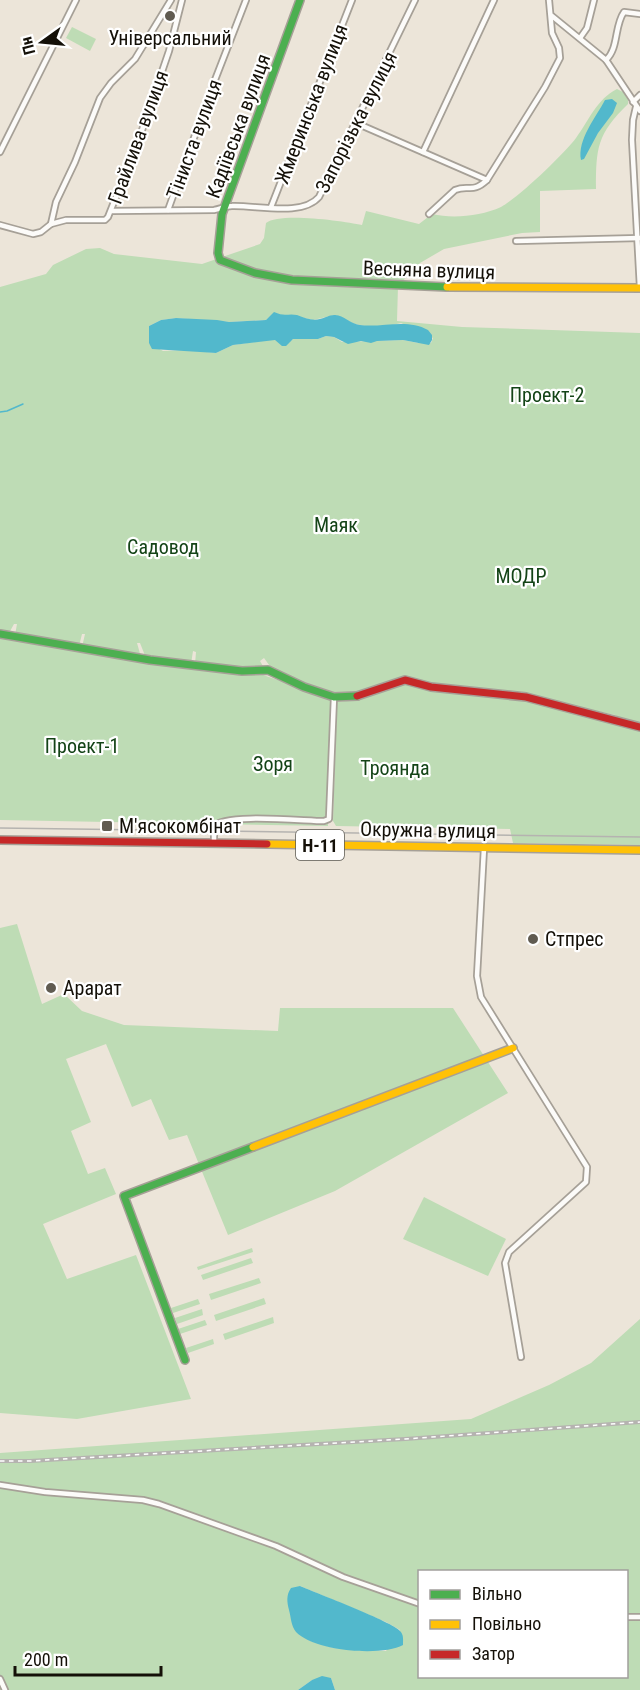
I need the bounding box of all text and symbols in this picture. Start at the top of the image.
marker: Універсальний [163,9,177,23]
north arrow [12,12,72,72]
street label: Жмеринська вулиця [269,21,353,187]
place label: Універсальний [108,26,232,50]
text: Пн [17,35,39,57]
street label: Запорізька вулиця [310,47,402,197]
street label: Кадіївська вулиця [201,50,275,202]
street label: Грайлива вулиця [103,67,173,207]
street label: Тіниста вулиця [161,76,227,202]
street label: Весняна вулиця [362,256,496,284]
park label: Проект-2 [510,383,584,407]
park label: Маяк [314,513,358,537]
park label: Садовод [127,535,199,559]
park label: МОДР [495,564,547,588]
park label: Проект-1 [45,734,119,758]
park label: Зоря [253,752,293,776]
park label: Троянда [360,756,430,780]
place label: М'ясокомбінат [119,814,241,838]
street label: Окружна вулиця [360,817,496,843]
marker: М'ясокомбінат [100,819,114,833]
road number: Н-11 [296,830,344,860]
place label: Стпрес [545,927,604,951]
marker: Стпрес [526,932,540,946]
place label: Арарат [63,976,122,1000]
marker: Арарат [44,981,58,995]
legend [418,1570,628,1678]
text: Вільно [472,1583,522,1604]
text: Повільно [472,1613,541,1634]
scale bar [15,1639,160,1677]
text: Затор [472,1643,515,1664]
text: 200 m [24,1649,68,1670]

